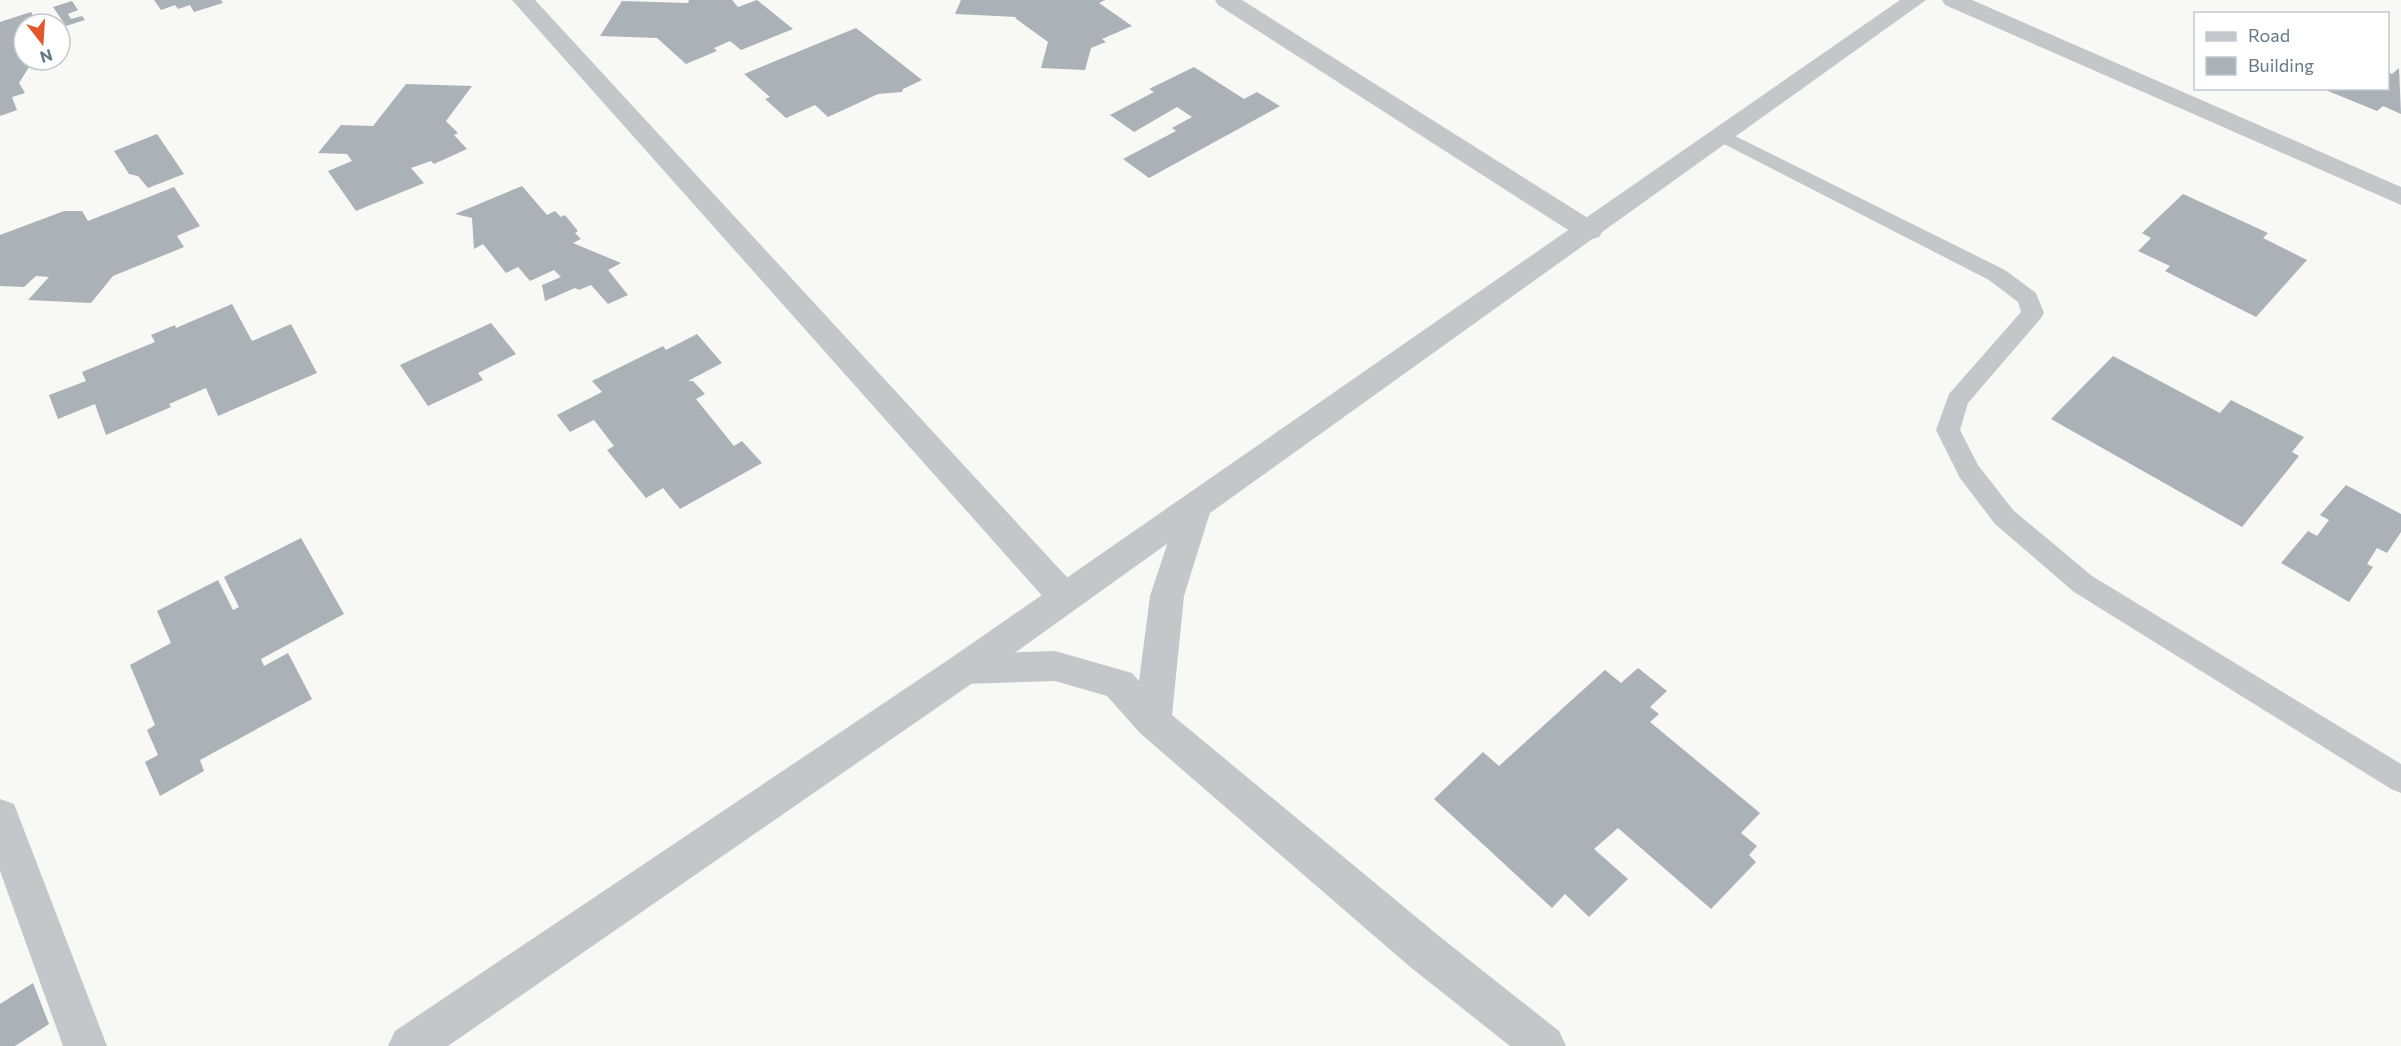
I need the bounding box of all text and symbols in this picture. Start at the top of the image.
north arrow [12,12,72,72]
legend [2194,12,2389,90]
text: Road [2248,24,2290,46]
text: N [38,46,55,68]
text: Building [2248,54,2314,76]

